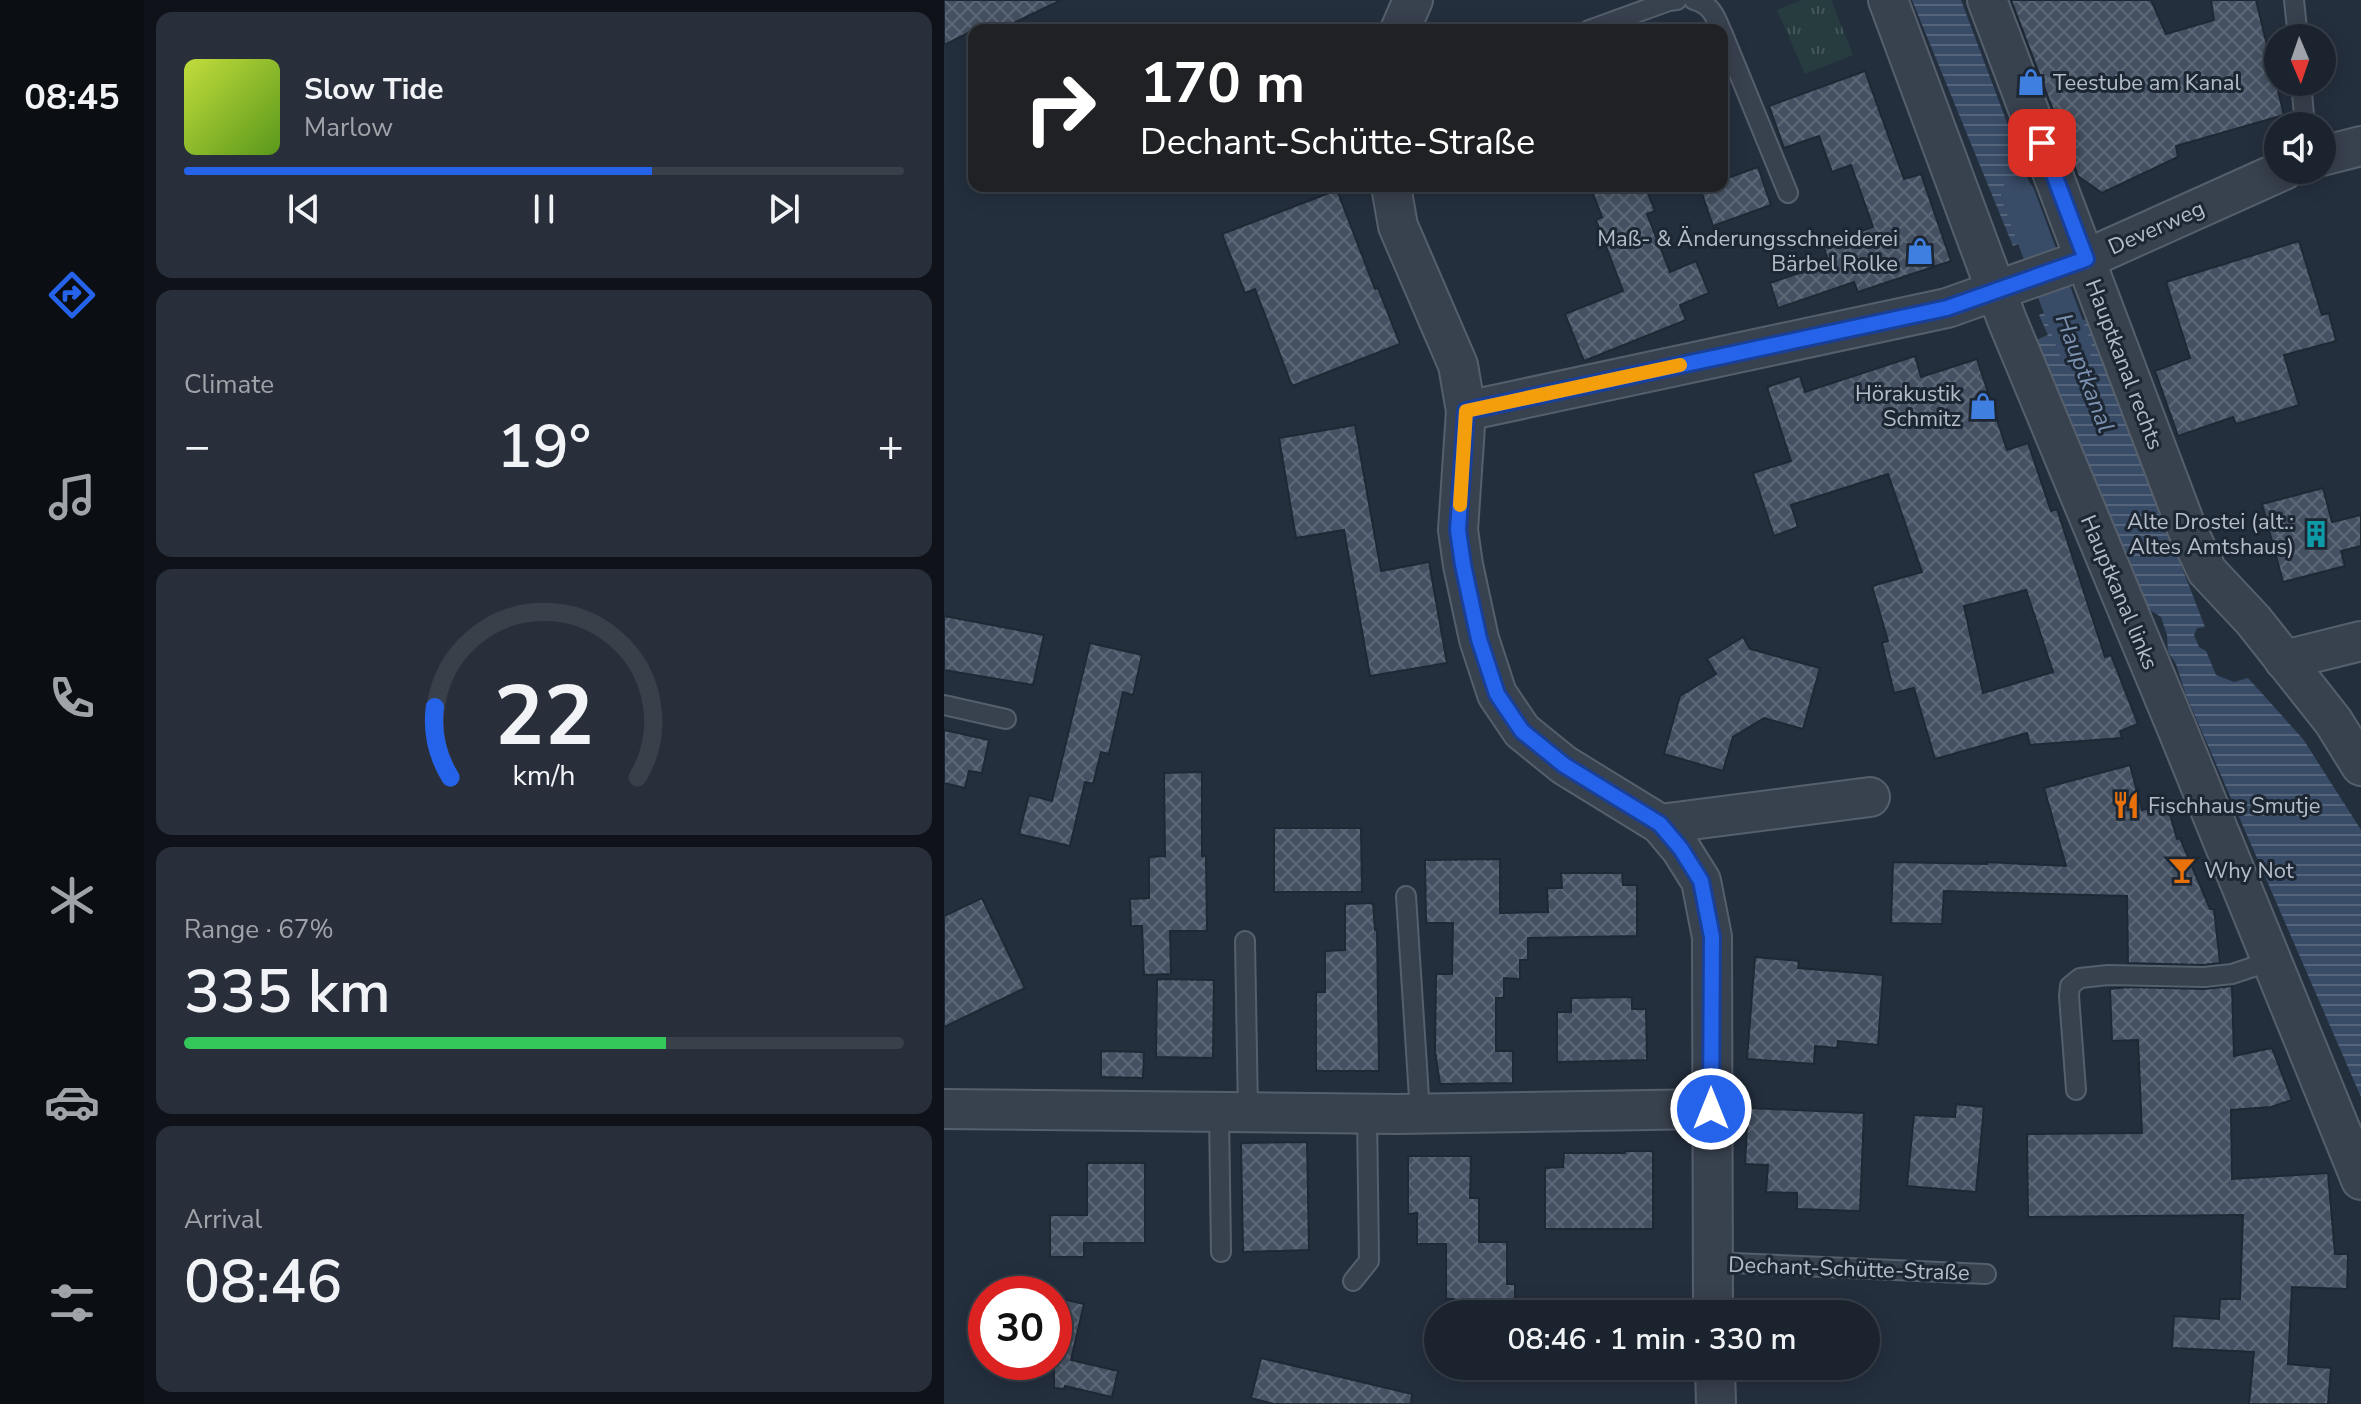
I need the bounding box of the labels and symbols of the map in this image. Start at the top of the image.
north arrow [2264,24,2336,96]
shop icon: Teestube am Kanal [2016,67,2046,97]
place label: Teestube am Kanal [2053,68,2241,98]
pin [2008,109,2076,177]
street label: Deverweg [2104,193,2209,262]
place label: Maß- & Änderungsschneiderei Bärbel Rolke [1597,224,1898,279]
shop icon: Maß- & Änderungsschneiderei Bärbel Rolke [1905,236,1935,266]
street label: Hauptkanal rechts [2080,275,2170,453]
water label: Hauptkanal [2049,310,2121,436]
place label: Hörakustik Schmitz [1855,379,1962,434]
shop icon: Hörakustik Schmitz [1968,391,1998,421]
place label: Alte Drostei (alt.: Altes Amtshaus) [2127,507,2294,562]
street label: Hauptkanal links [2073,510,2165,674]
building icon: Alte Drostei (alt.: Altes Amtshaus) [2301,519,2331,549]
restaurant icon: Fischhaus Smutje [2111,790,2141,820]
place label: Fischhaus Smutje [2148,791,2320,821]
bar icon: Why Not [2167,855,2197,885]
place label: Why Not [2204,856,2294,886]
position arrow [1669,1067,1753,1151]
street label: Dechant-Schütte-Straße [1728,1250,1970,1288]
speed limit sign: 30 [968,1276,1072,1380]

